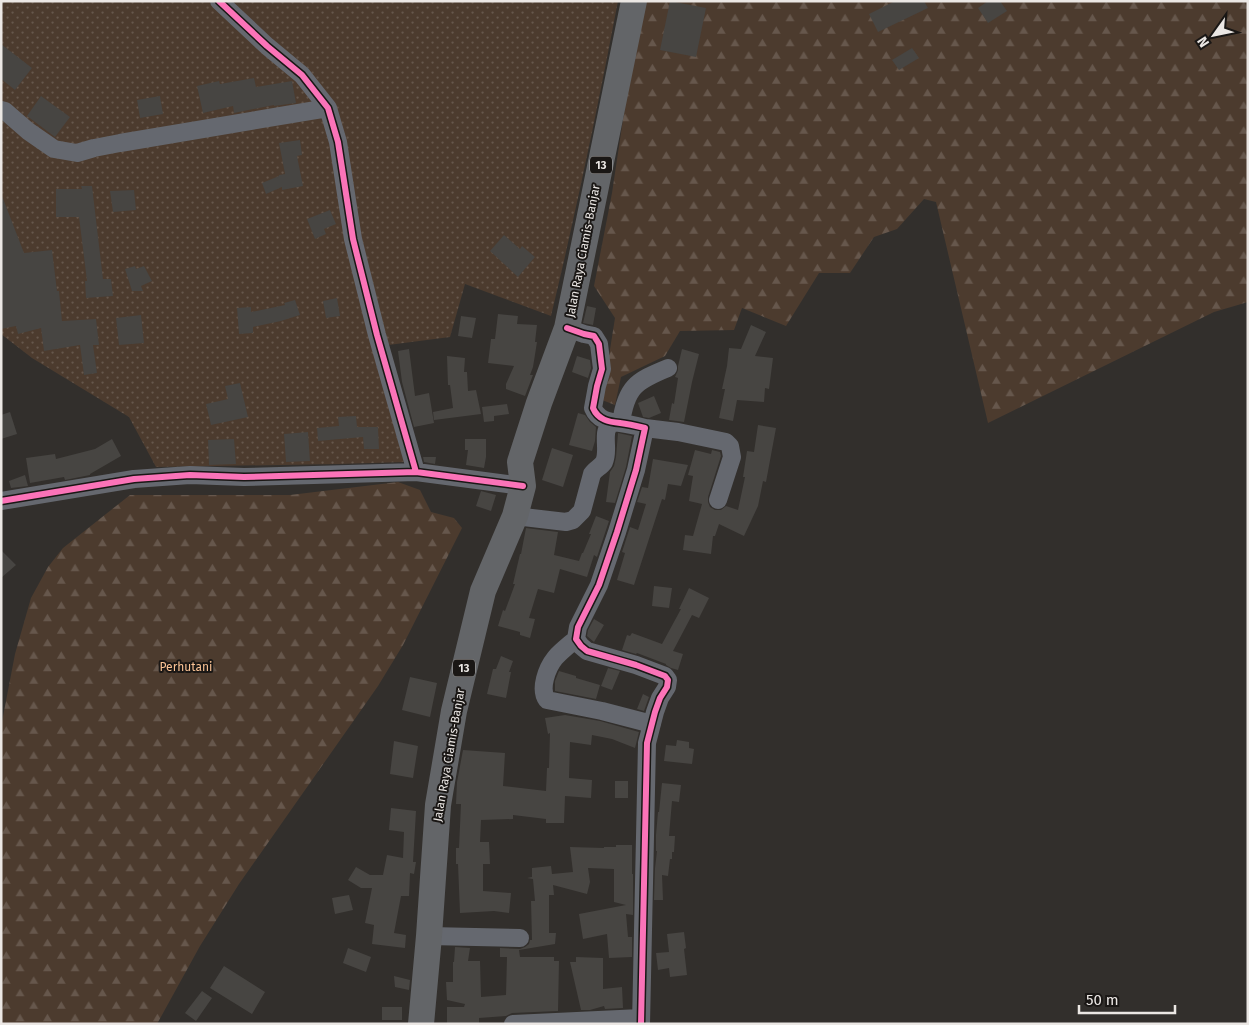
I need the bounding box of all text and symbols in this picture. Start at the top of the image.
north arrow [1189,10,1239,60]
text: N [1194,33,1213,50]
road number: 13 [590,156,612,174]
street label: Jalan Raya Ciamis-Banjar [563,183,603,319]
park label: Perhutani [160,660,213,674]
road number: 13 [453,660,475,676]
street label: Jalan Raya Ciamis-Banjar [430,687,468,823]
scale bar [1079,982,1175,1014]
text: 50 m [1086,991,1119,1009]

